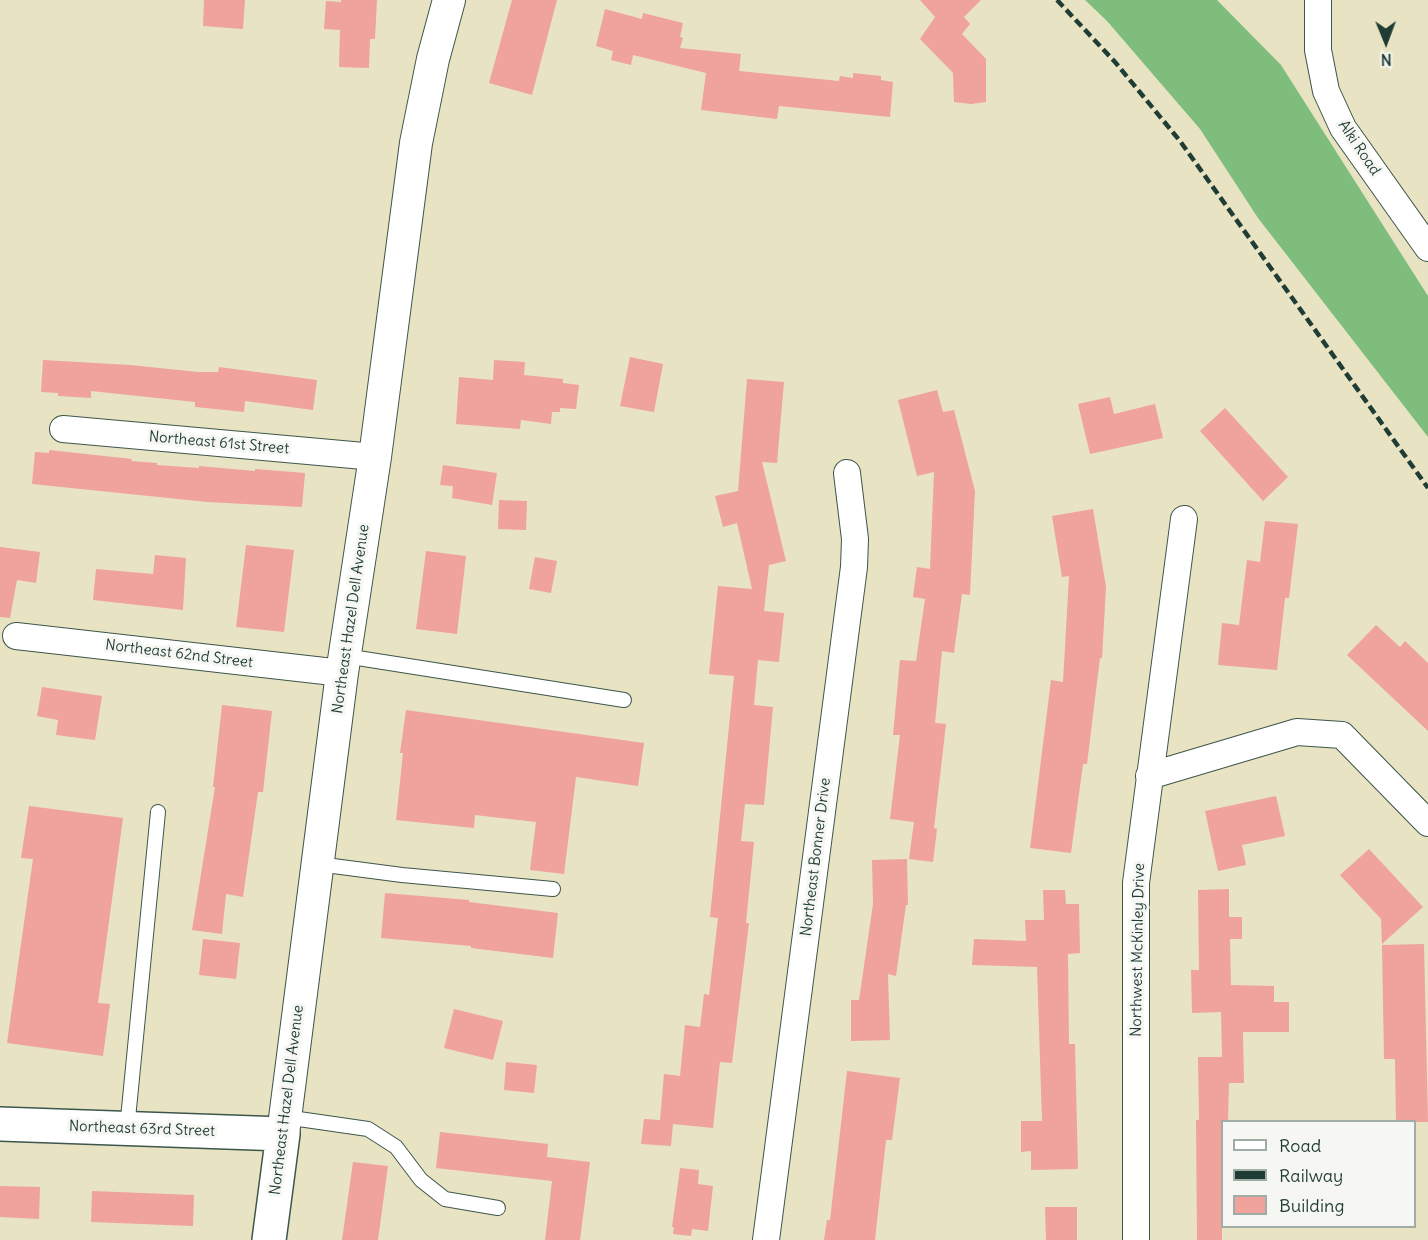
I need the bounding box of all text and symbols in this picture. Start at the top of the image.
north arrow [1356,12,1416,72]
text: N [1381,50,1392,70]
street label: Alki Road [1334,117,1384,179]
street label: Northeast 61st Street [148,428,290,458]
street label: Northeast Hazel Dell Avenue [329,523,373,715]
street label: Northeast 62nd Street [104,636,254,672]
street label: Northeast Bonner Drive [797,777,835,937]
street label: Northwest McKinley Drive [1127,863,1149,1037]
street label: Northeast Hazel Dell Avenue [266,1004,308,1196]
street label: Northeast 63rd Street [69,1117,215,1141]
legend [1221,1120,1416,1228]
text: Road [1279,1134,1321,1157]
text: Railway [1279,1164,1343,1187]
text: Building [1279,1194,1344,1217]

